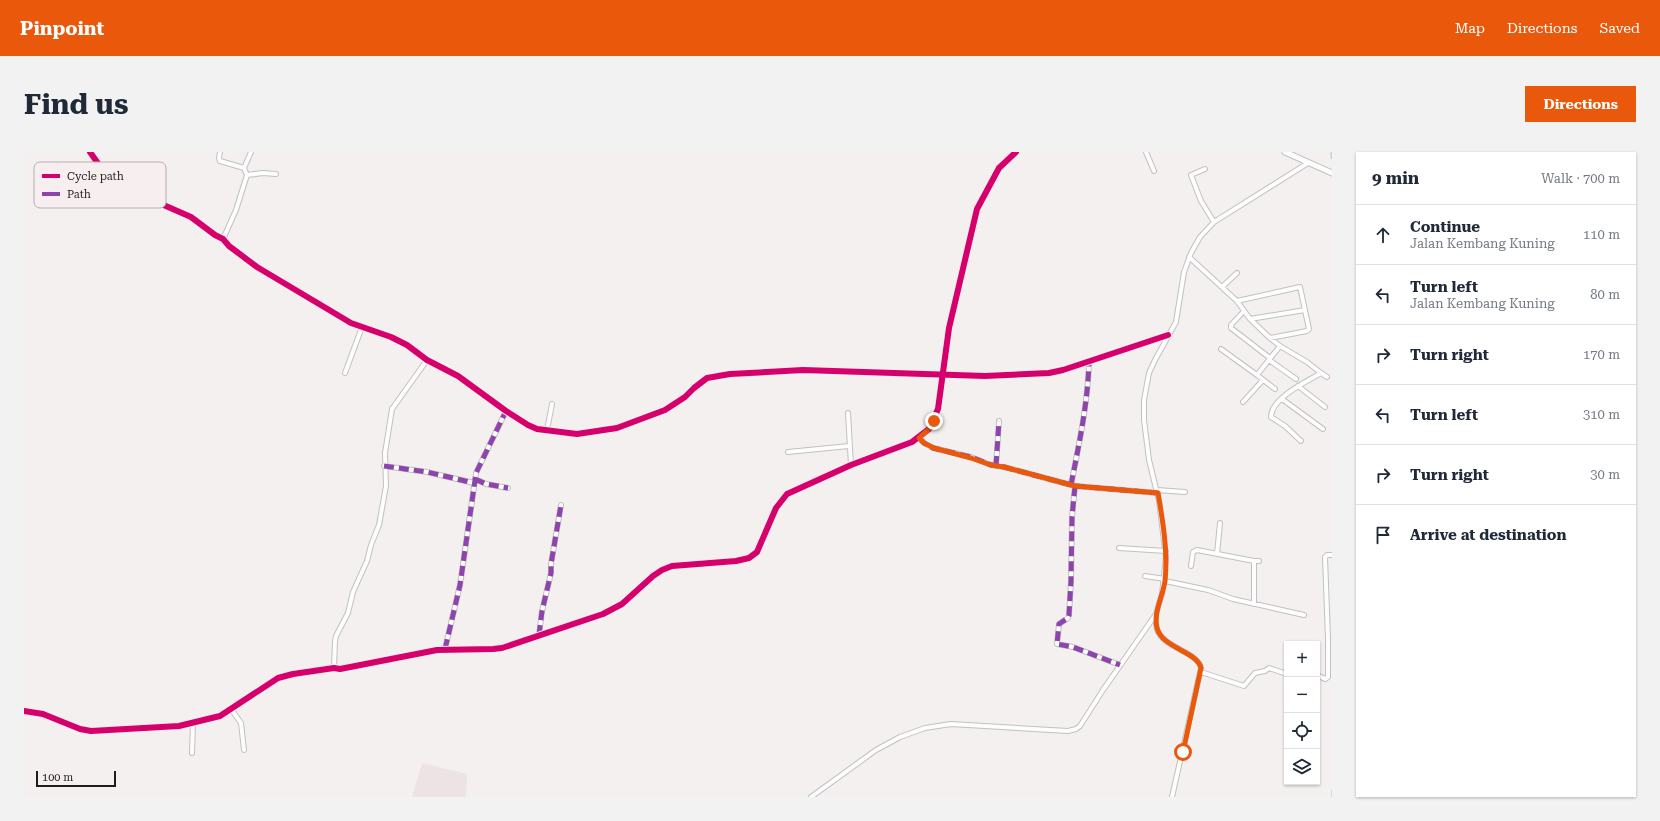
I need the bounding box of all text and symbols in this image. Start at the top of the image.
text: Pinpoint [20,17,104,40]
text: Map [1455,20,1485,36]
text: Directions [1507,20,1577,36]
text: Saved [1599,20,1640,36]
button: Directions [1525,86,1636,122]
text: Find us [24,88,128,121]
legend [34,162,166,208]
text: 9 min [1372,168,1419,188]
text: Cycle path [67,170,124,183]
text: Walk · 700 m [1541,171,1620,186]
text: Path [67,188,91,201]
text: Continue [1410,218,1480,236]
icon: ahead [1372,224,1394,246]
text: 110 m [1583,227,1620,242]
text: Jalan Kembang Kuning [1410,236,1555,251]
text: Turn left [1410,278,1478,296]
icon: left [1372,284,1394,306]
text: 80 m [1590,287,1620,302]
text: Jalan Kembang Kuning [1410,296,1555,311]
icon: right [1372,344,1394,366]
text: Turn right [1410,346,1489,364]
text: 170 m [1583,347,1620,362]
icon: left [1372,404,1394,426]
text: Turn left [1410,406,1478,424]
text: 310 m [1583,407,1620,422]
route end [925,412,943,430]
icon: right [1372,464,1394,486]
text: Turn right [1410,466,1489,484]
text: 30 m [1590,467,1620,482]
icon: arrive [1372,524,1394,546]
text: Arrive at destination [1410,526,1566,544]
map controls [1284,641,1320,785]
button: + [1284,641,1320,677]
button: − [1284,677,1320,713]
button: locate [1284,713,1320,749]
route start [1174,743,1192,761]
button: layers [1284,749,1320,785]
scale bar [36,769,116,788]
text: 100 m [42,771,73,784]

